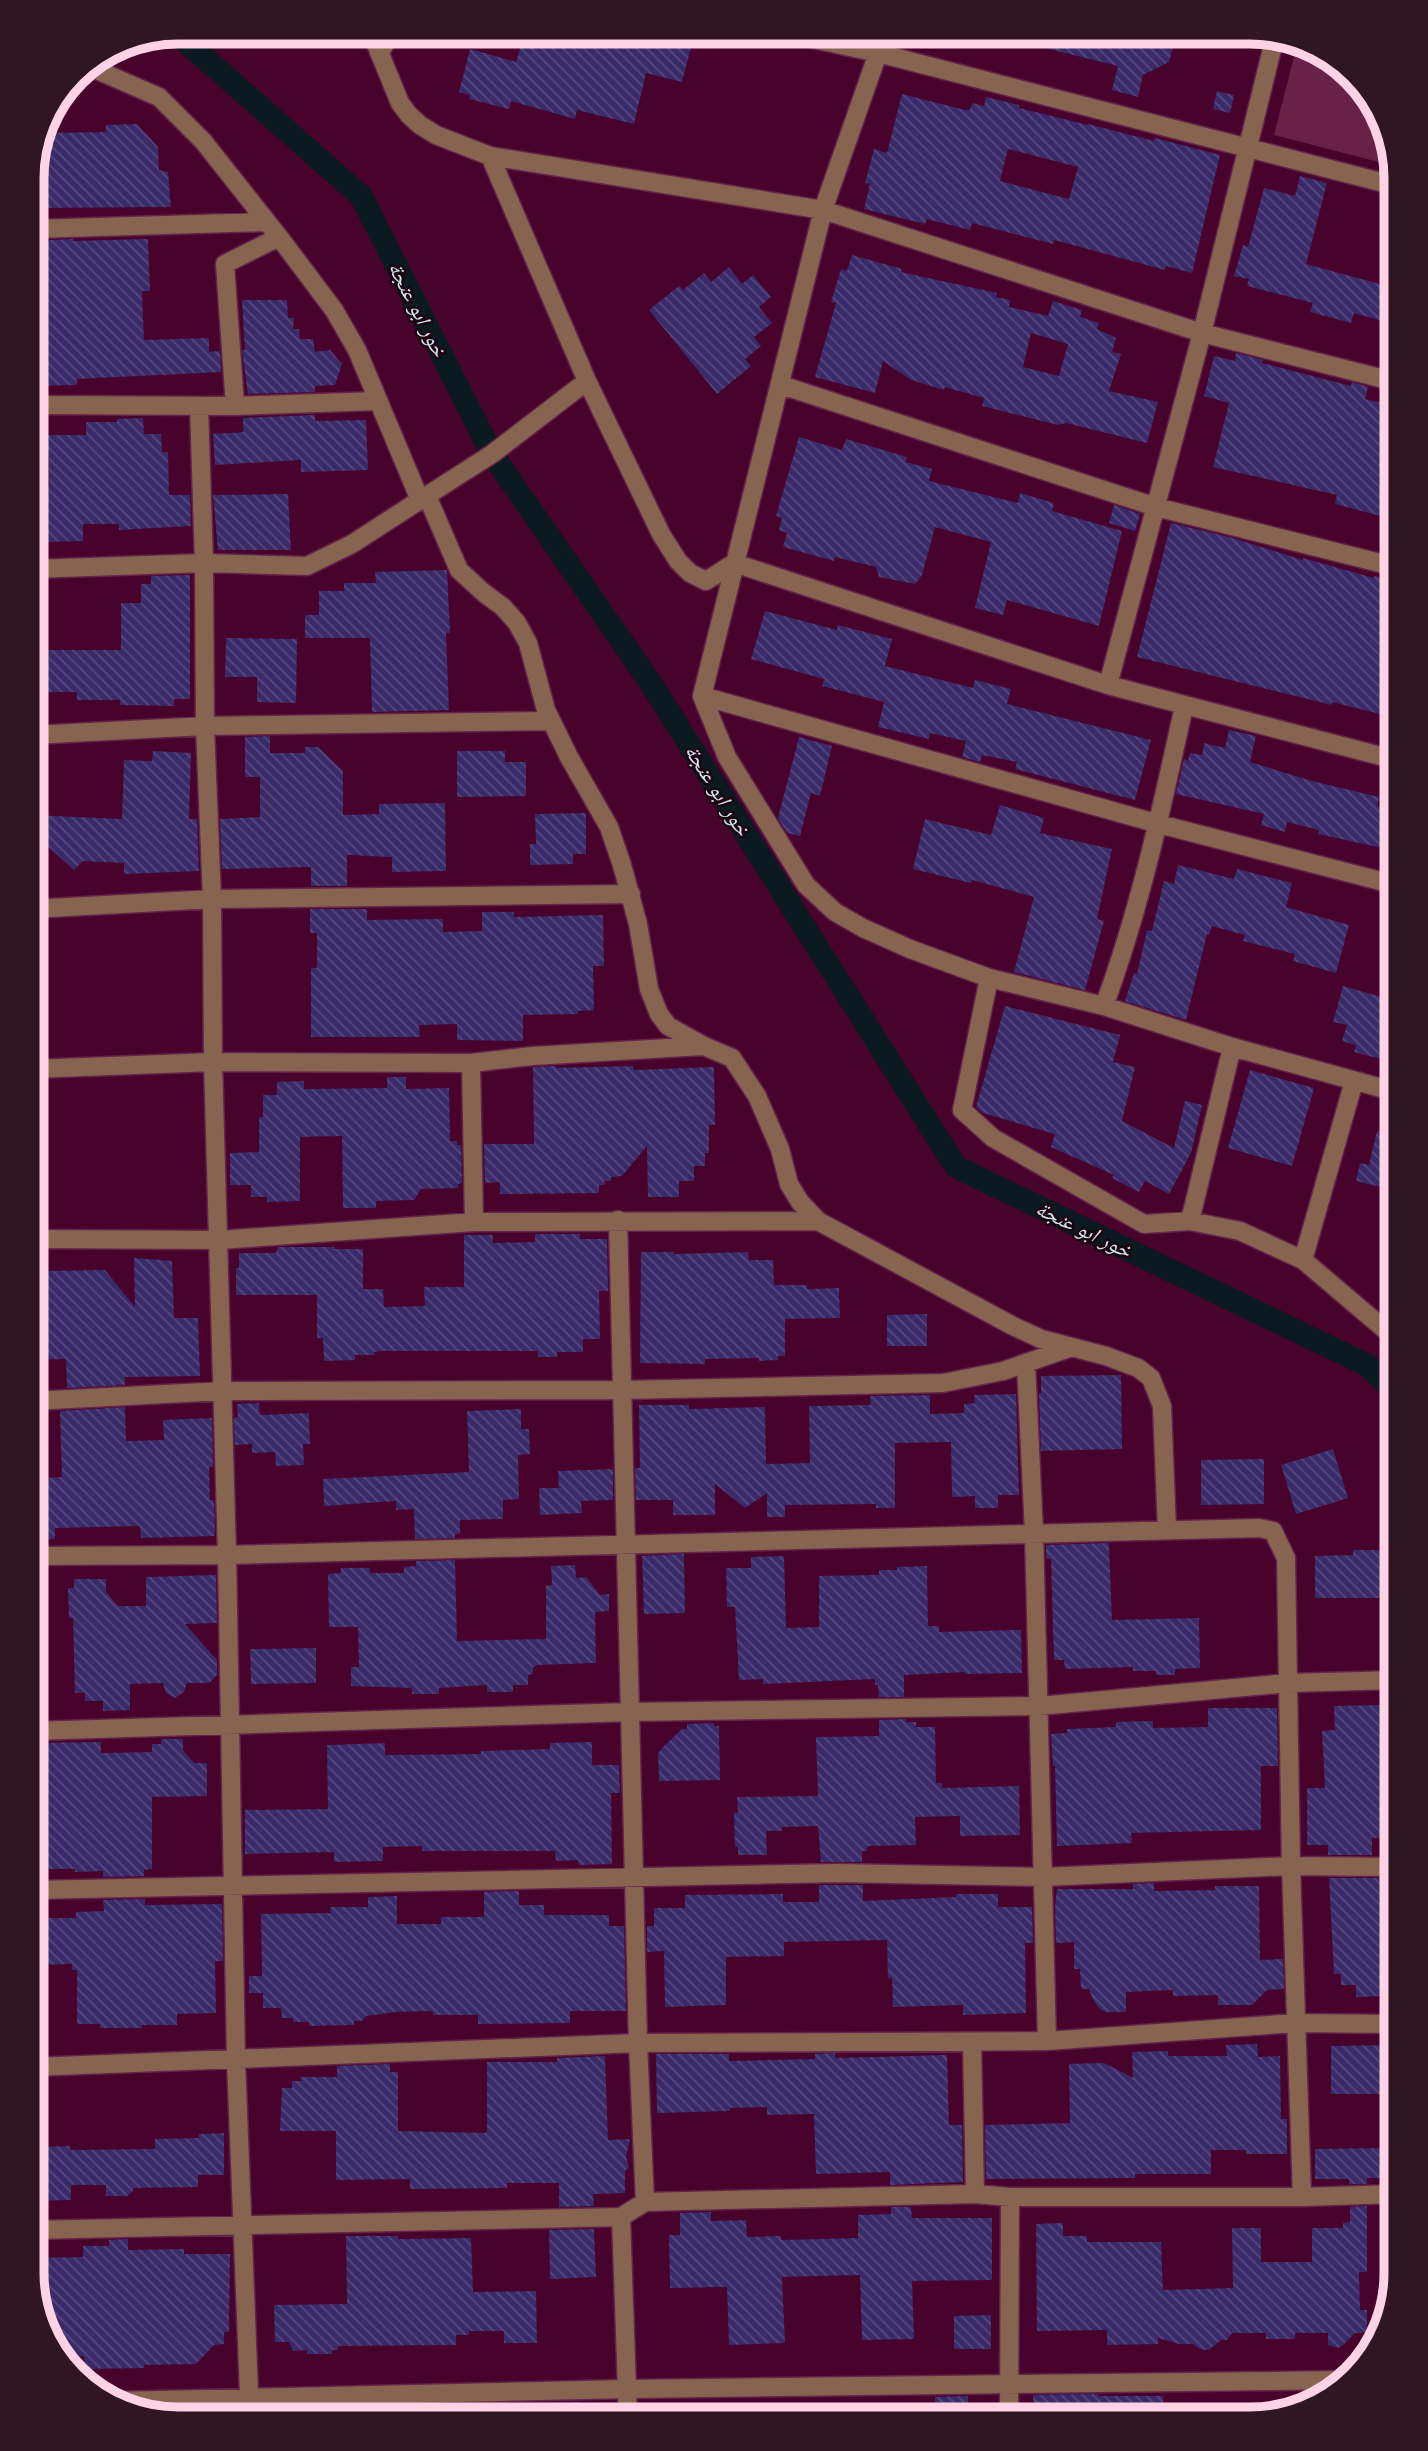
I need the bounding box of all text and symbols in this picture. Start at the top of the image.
water label: خور ابو عنجة [383,257,453,361]
water label: خور ابو عنجة [680,740,756,841]
water label: خور ابو عنجة [1032,1195,1136,1263]

